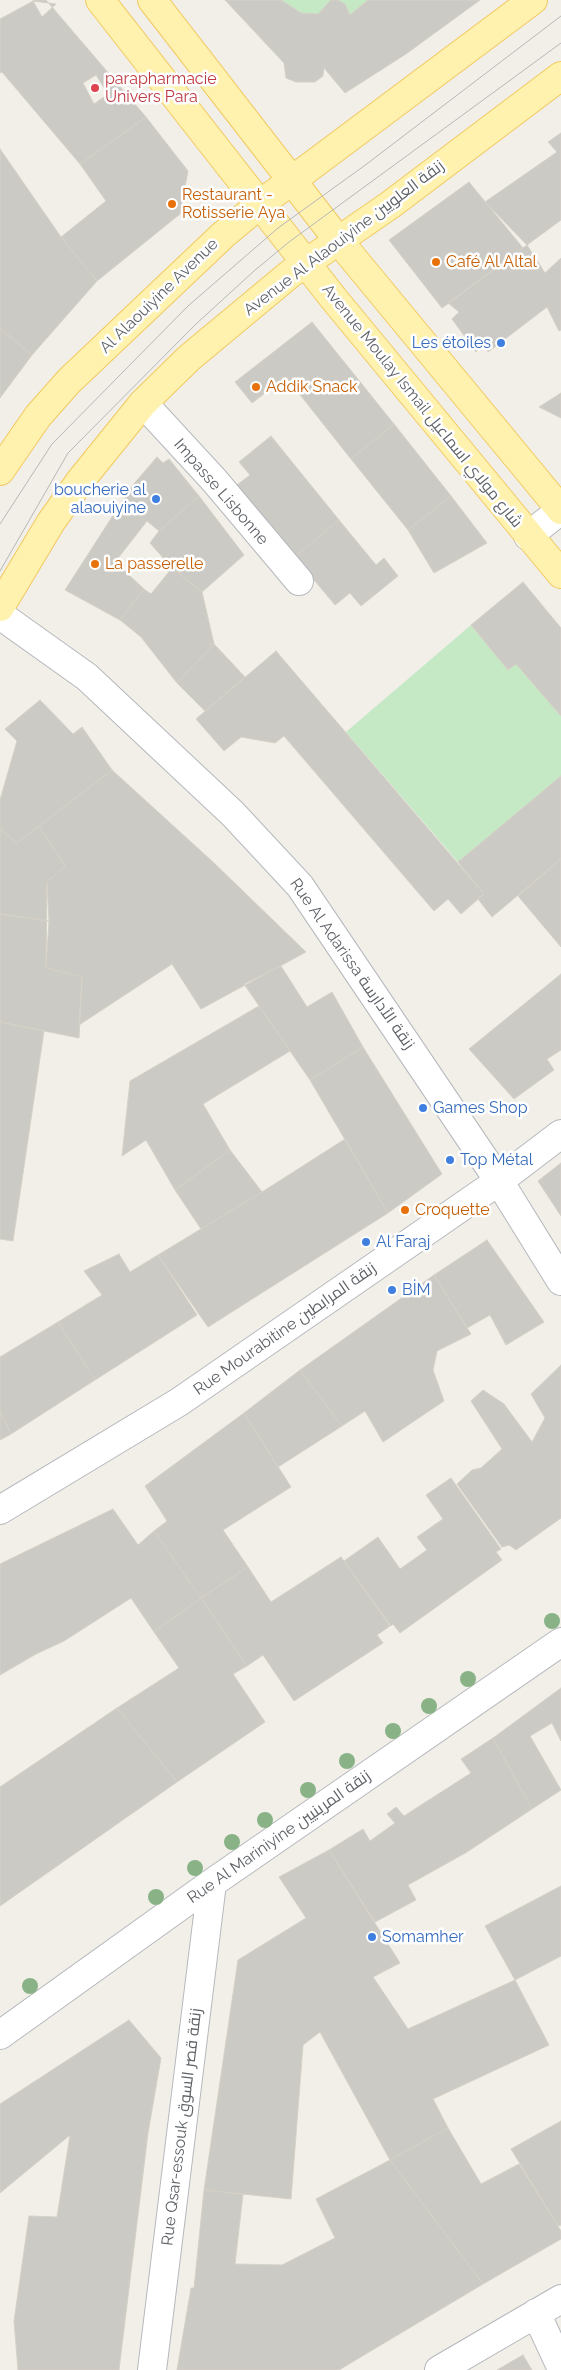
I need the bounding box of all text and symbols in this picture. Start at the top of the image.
place label: parapharmacie Univers Para [105,69,217,107]
marker: parapharmacie Univers Para [89,82,101,94]
street label: Avenue Al Alaouiyine زنقة العلويين [240,156,448,320]
place label: Restaurant - Rotisserie Aya [182,185,285,223]
marker: Restaurant - Rotisserie Aya [166,198,178,210]
street label: Al Alaouiyine Avenue [96,235,222,357]
place label: Café Al Altal [446,252,537,272]
marker: Café Al Altal [430,256,442,268]
street label: Avenue Moulay Ismail شارع مولاي اسماعيل [318,281,526,531]
place label: Les étoiles [412,333,491,353]
marker: Les étoiles [495,337,507,349]
place label: Addik Snack [266,377,358,397]
marker: Addik Snack [250,381,262,393]
street label: Impasse Lisbonne [170,435,272,549]
place label: boucherie al alaouiyine [54,480,146,518]
marker: boucherie al alaouiyine [150,493,162,505]
place label: La passerelle [105,554,203,574]
marker: La passerelle [89,558,101,570]
street label: Rue Al Adarissa زنقة الأدارسة [285,875,419,1053]
place label: Games Shop [433,1098,528,1118]
marker: Games Shop [417,1102,429,1114]
place label: Top Métal [460,1150,533,1170]
marker: Top Métal [444,1154,456,1166]
place label: Croquette [415,1200,490,1220]
marker: Croquette [399,1204,411,1216]
place label: Al Faraj [376,1232,430,1252]
marker: Al Faraj [360,1236,372,1248]
street label: Rue Mourabitine زنقة المرابطين [190,1259,380,1399]
place label: BİM [402,1280,431,1300]
marker: BİM [386,1284,398,1296]
street label: Rue Al Mariniyine زنقة المرينيين [184,1766,374,1908]
place label: Somamher [382,1927,464,1947]
marker: Somamher [366,1931,378,1943]
street label: Rue Qsar-essouk زنقة قصر السوق [158,2007,206,2247]

